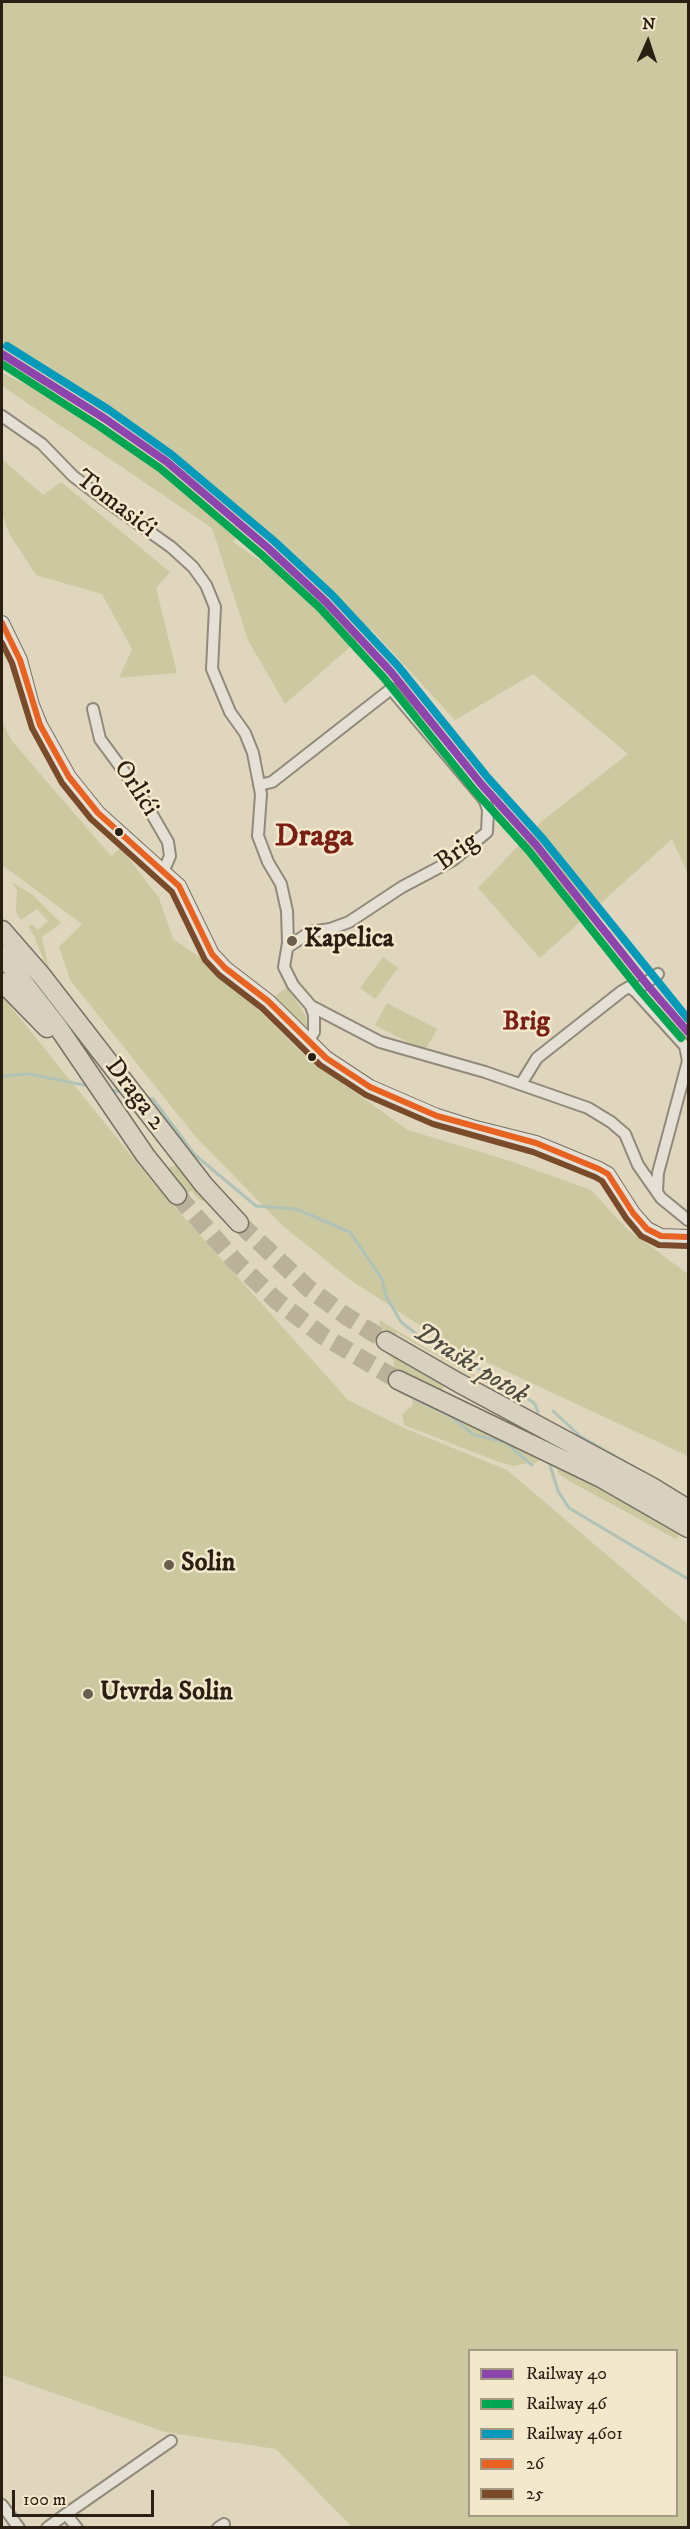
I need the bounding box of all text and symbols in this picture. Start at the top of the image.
north arrow [618,12,678,72]
text: N [642,14,656,34]
street label: Tomasići [68,464,162,546]
street label: Orlići [105,755,165,823]
district label: Draga [275,819,353,857]
unlabelled marker [113,826,125,838]
street label: Brig [430,827,486,879]
place label: Kapelica [304,925,394,957]
marker: Kapelica [285,934,299,948]
district label: Brig [502,1007,550,1039]
unlabelled marker [306,1051,318,1063]
street label: Draga 2 [97,1053,171,1137]
water label: Draški potok [407,1317,533,1413]
place label: Solin [181,1549,235,1581]
marker: Solin [162,1558,176,1572]
place label: Utvrda Solin [100,1678,233,1710]
marker: Utvrda Solin [81,1687,95,1701]
legend [468,2349,678,2517]
text: Railway 40 [526,2363,607,2385]
text: Railway 46 [526,2393,607,2415]
text: Railway 4601 [526,2423,623,2445]
text: 26 [526,2453,544,2475]
scale bar [15,2478,158,2516]
text: 25 [526,2483,544,2505]
text: 100 m [23,2489,66,2511]

